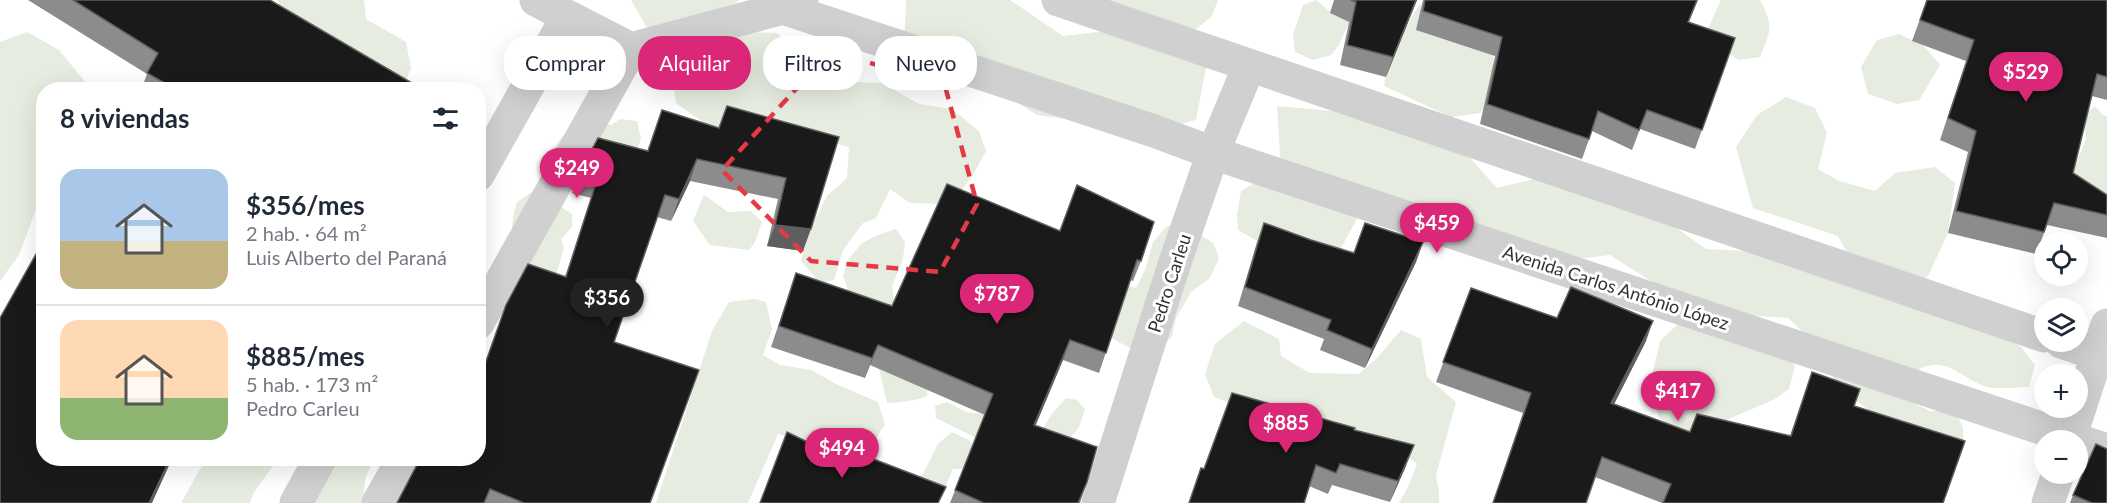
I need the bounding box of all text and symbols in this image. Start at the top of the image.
chip: Comprar [504,36,626,90]
chip: Alquilar [638,36,751,90]
chip: Filtros [763,36,863,90]
chip: Nuevo [875,36,977,90]
pin: $529 [1990,52,2062,103]
text: $529 [2003,59,2049,83]
text: 8 viviendas [60,102,189,134]
icon: filters [429,102,462,135]
pin: $249 [541,148,613,199]
text: $249 [554,155,600,179]
text: $356/mes [246,189,365,221]
icon: home [108,193,180,265]
pin: $459 [1401,203,1473,254]
text: $459 [1414,210,1460,234]
text: 2 hab. · 64 m² [246,221,367,245]
street label: Pedro Carleu [1143,231,1195,335]
map controls [2034,232,2088,484]
button: locate [2034,232,2088,286]
street label: Avenida Carlos António López [1500,240,1732,334]
text: Luis Alberto del Paraná [246,245,447,269]
pin: $787 [961,274,1033,325]
pin: $356 [571,278,643,329]
text: $787 [974,281,1020,305]
text: $356 [584,285,630,309]
button: layers [2034,298,2088,352]
text: $885/mes [246,340,365,372]
icon: home [108,344,180,416]
button: + [2034,364,2088,418]
pin: $417 [1642,371,1714,422]
text: 5 hab. · 173 m² [246,372,378,396]
text: $417 [1655,378,1701,402]
text: Pedro Carleu [246,396,360,420]
pin: $885 [1250,403,1322,454]
text: $885 [1263,410,1309,434]
pin: $494 [806,428,878,479]
button: − [2034,430,2088,484]
text: $494 [819,435,865,459]

